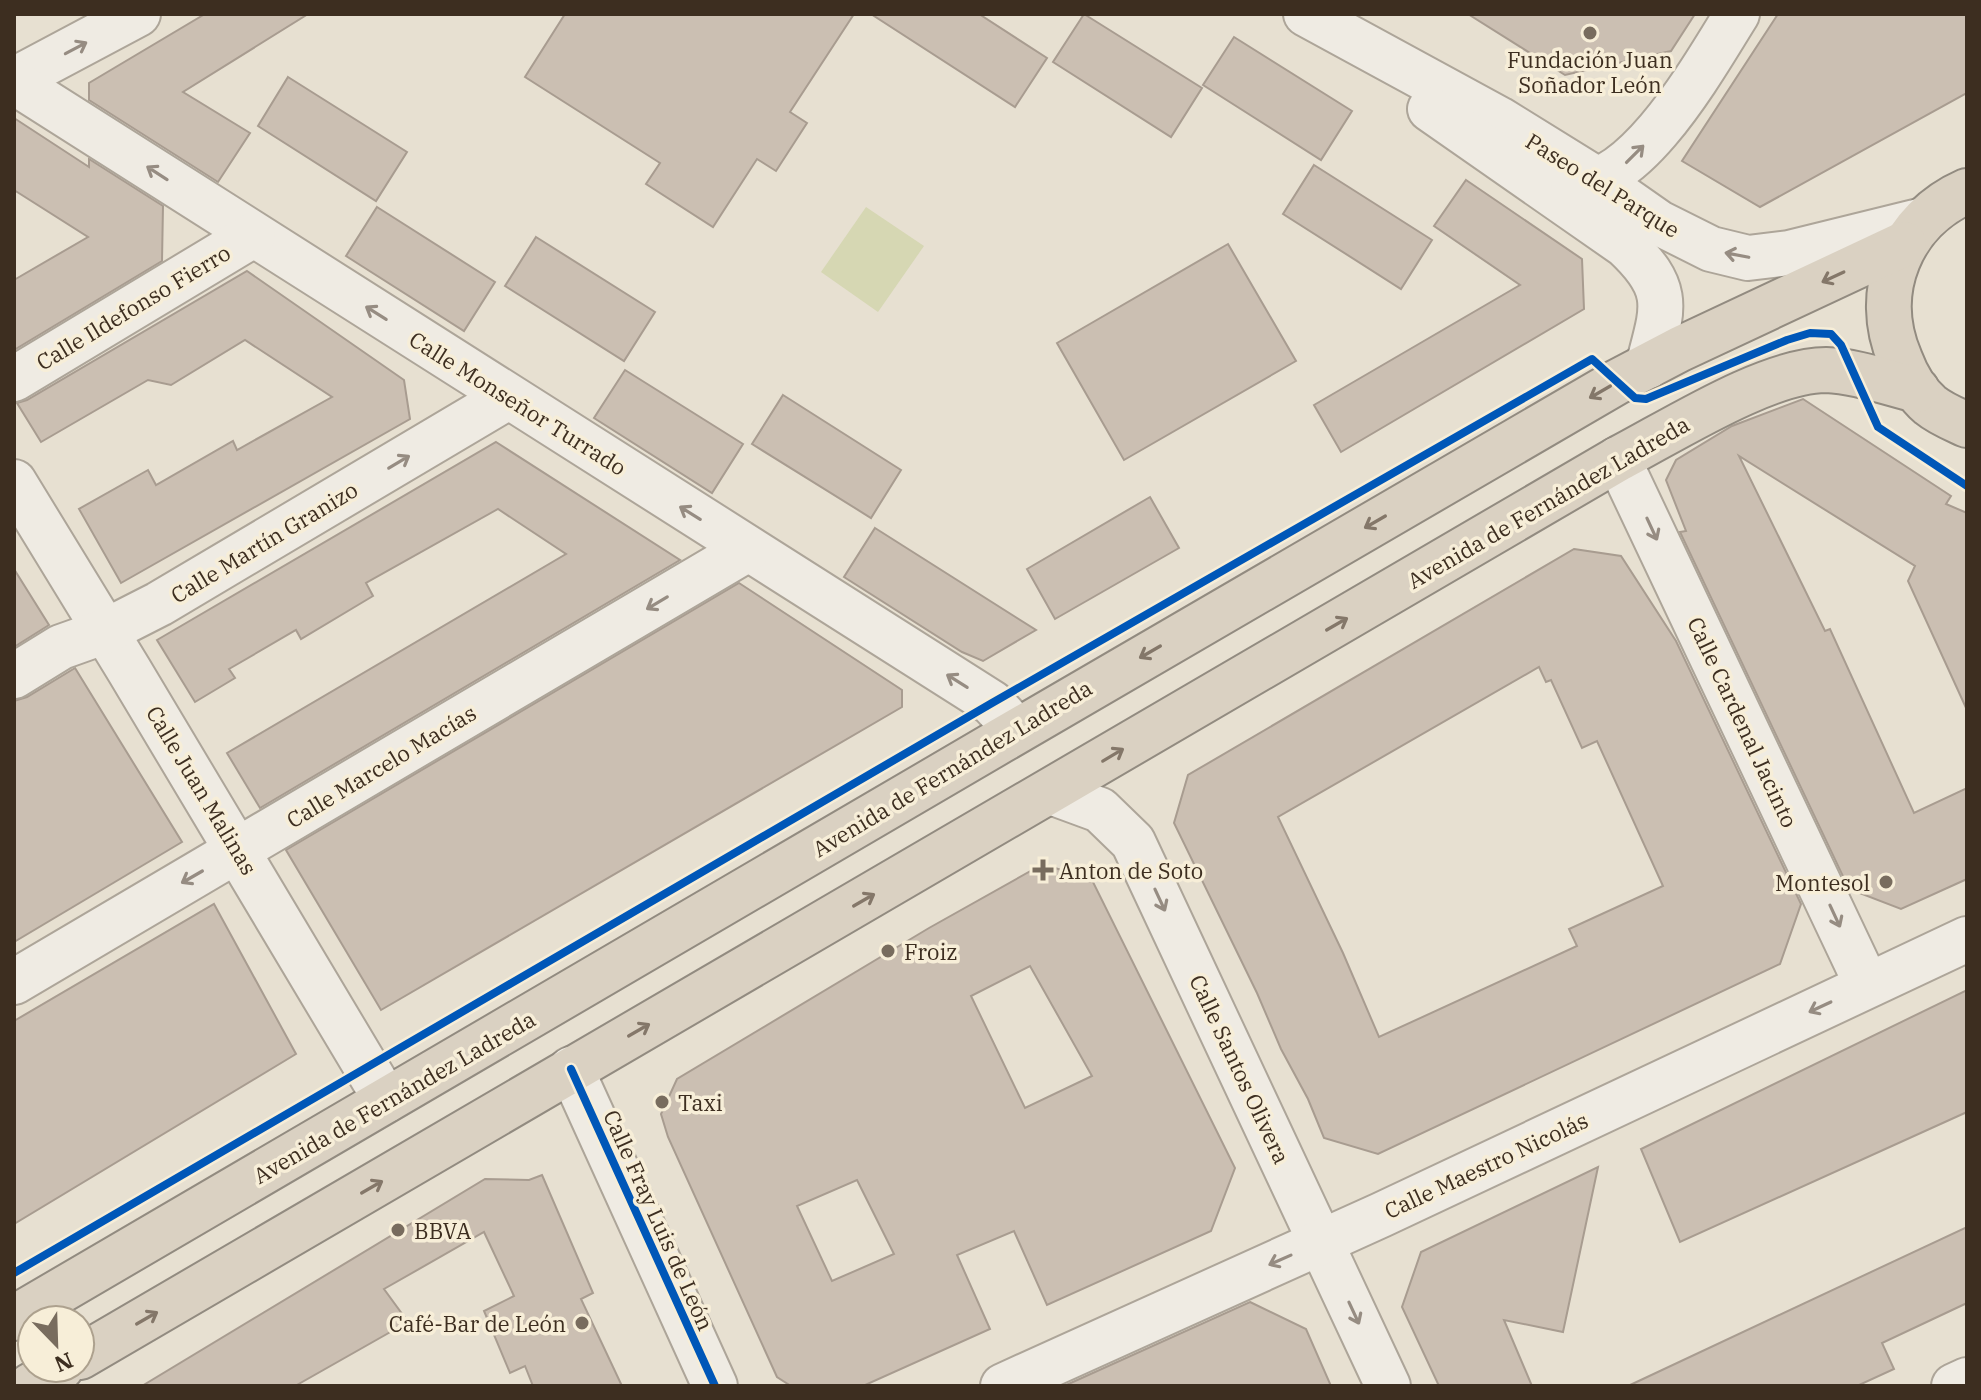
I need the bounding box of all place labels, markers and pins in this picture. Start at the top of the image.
marker: Fundación Juan Soñador León [1581,24,1599,42]
place label: Fundación Juan Soñador León [1507,45,1673,99]
place label: Anton de Soto [1059,856,1203,885]
marker: Anton de Soto [1034,861,1052,879]
place label: Montesol [1775,868,1870,897]
marker: Montesol [1877,873,1895,891]
place label: Froiz [904,937,957,966]
marker: Froiz [879,942,897,960]
place label: Taxi [678,1088,723,1117]
marker: Taxi [653,1093,671,1111]
place label: BBVA [414,1216,471,1245]
marker: BBVA [389,1221,407,1239]
place label: Café-Bar de León [389,1309,566,1338]
marker: Café-Bar de León [573,1314,591,1332]

